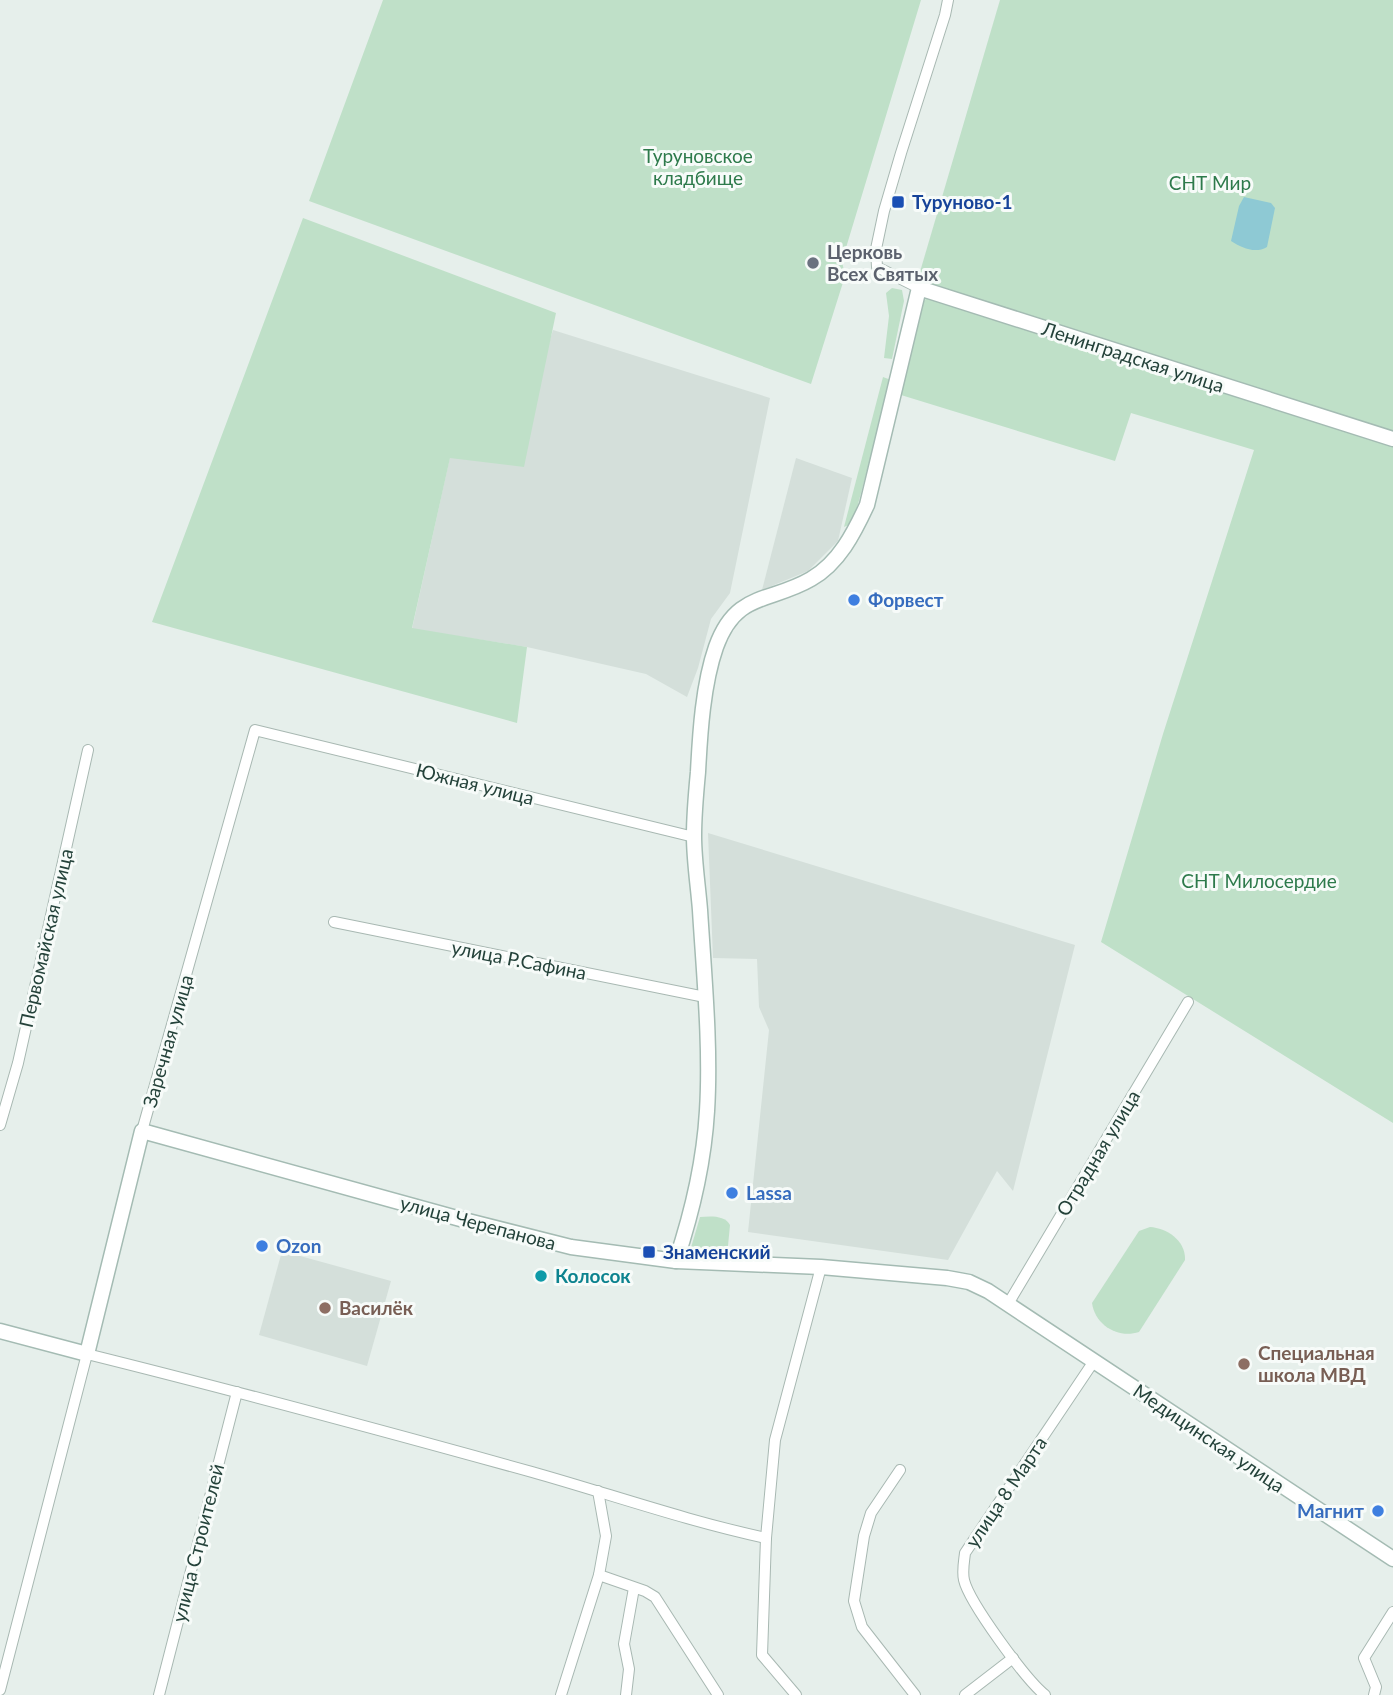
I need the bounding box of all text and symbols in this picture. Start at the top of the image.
park label: Туруновское кладбище [643,144,753,189]
park label: СНТ Мир [1169,171,1251,194]
place label: Туруново-1 [912,190,1013,213]
marker: Туруново-1 [890,194,906,210]
place label: Церковь Всех Святых [827,240,938,285]
marker: Церковь Всех Святых [805,255,821,271]
street label: Ленинградская улица [1038,316,1227,397]
place label: Форвест [868,588,944,611]
marker: Форвест [846,592,862,608]
street label: Южная улица [414,758,536,809]
street label: Первомайская улица [14,846,77,1030]
park label: СНТ Милосердие [1181,869,1337,892]
street label: улица Р.Сафина [450,935,588,984]
street label: Заречная улица [138,972,197,1110]
street label: Отрадная улица [1051,1086,1144,1220]
place label: Lassa [746,1181,792,1204]
marker: Lassa [724,1185,740,1201]
street label: улица Черепанова [398,1191,558,1254]
place label: Ozon [276,1234,321,1257]
marker: Ozon [254,1238,270,1254]
place label: Знаменский [663,1240,771,1263]
marker: Знаменский [641,1244,657,1260]
place label: Колосок [555,1264,631,1287]
marker: Колосок [533,1268,549,1284]
place label: Василёк [339,1296,414,1319]
marker: Василёк [317,1300,333,1316]
place label: Специальная школа МВД [1258,1341,1375,1386]
marker: Специальная школа МВД [1236,1356,1252,1372]
street label: Медицинская улица [1129,1378,1289,1497]
street label: улица 8 Марта [960,1432,1051,1552]
street label: улица Строителей [167,1461,228,1624]
place label: Магнит [1297,1499,1364,1522]
marker: Магнит [1370,1503,1386,1519]

